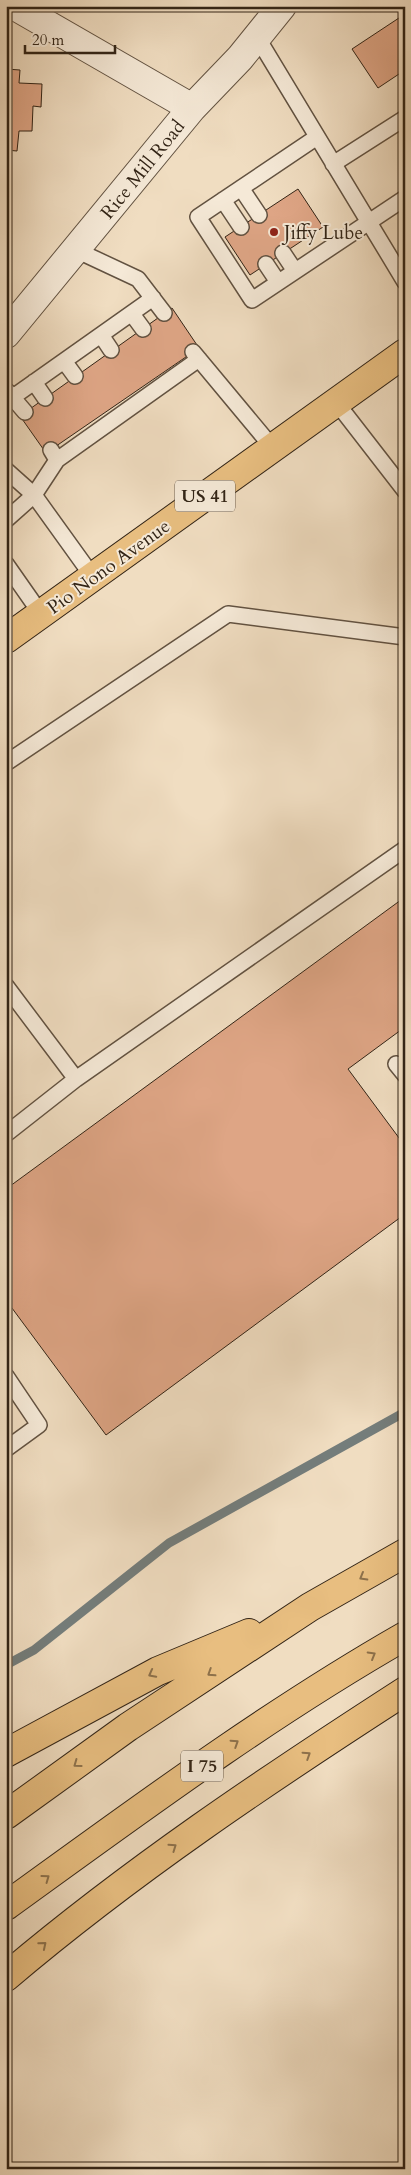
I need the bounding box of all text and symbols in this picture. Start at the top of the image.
scale bar [25,22,115,54]
text: 20 m [32,30,64,50]
street label: Rice Mill Road [95,115,191,225]
place label: Jiffy Lube [281,220,363,246]
marker: Jiffy Lube [268,226,280,238]
road number: US 41 [175,481,235,512]
street label: Pio Nono Avenue [42,513,175,620]
one-way arrow [359,1571,368,1581]
one-way arrow [366,1651,375,1661]
one-way arrow [207,1667,217,1676]
one-way arrow [149,1668,158,1678]
one-way arrow [230,1740,239,1749]
road number: I 75 [181,1750,223,1782]
one-way arrow [301,1752,310,1761]
one-way arrow [74,1759,83,1767]
one-way arrow [167,1844,176,1853]
one-way arrow [40,1875,50,1884]
one-way arrow [38,1942,47,1951]

